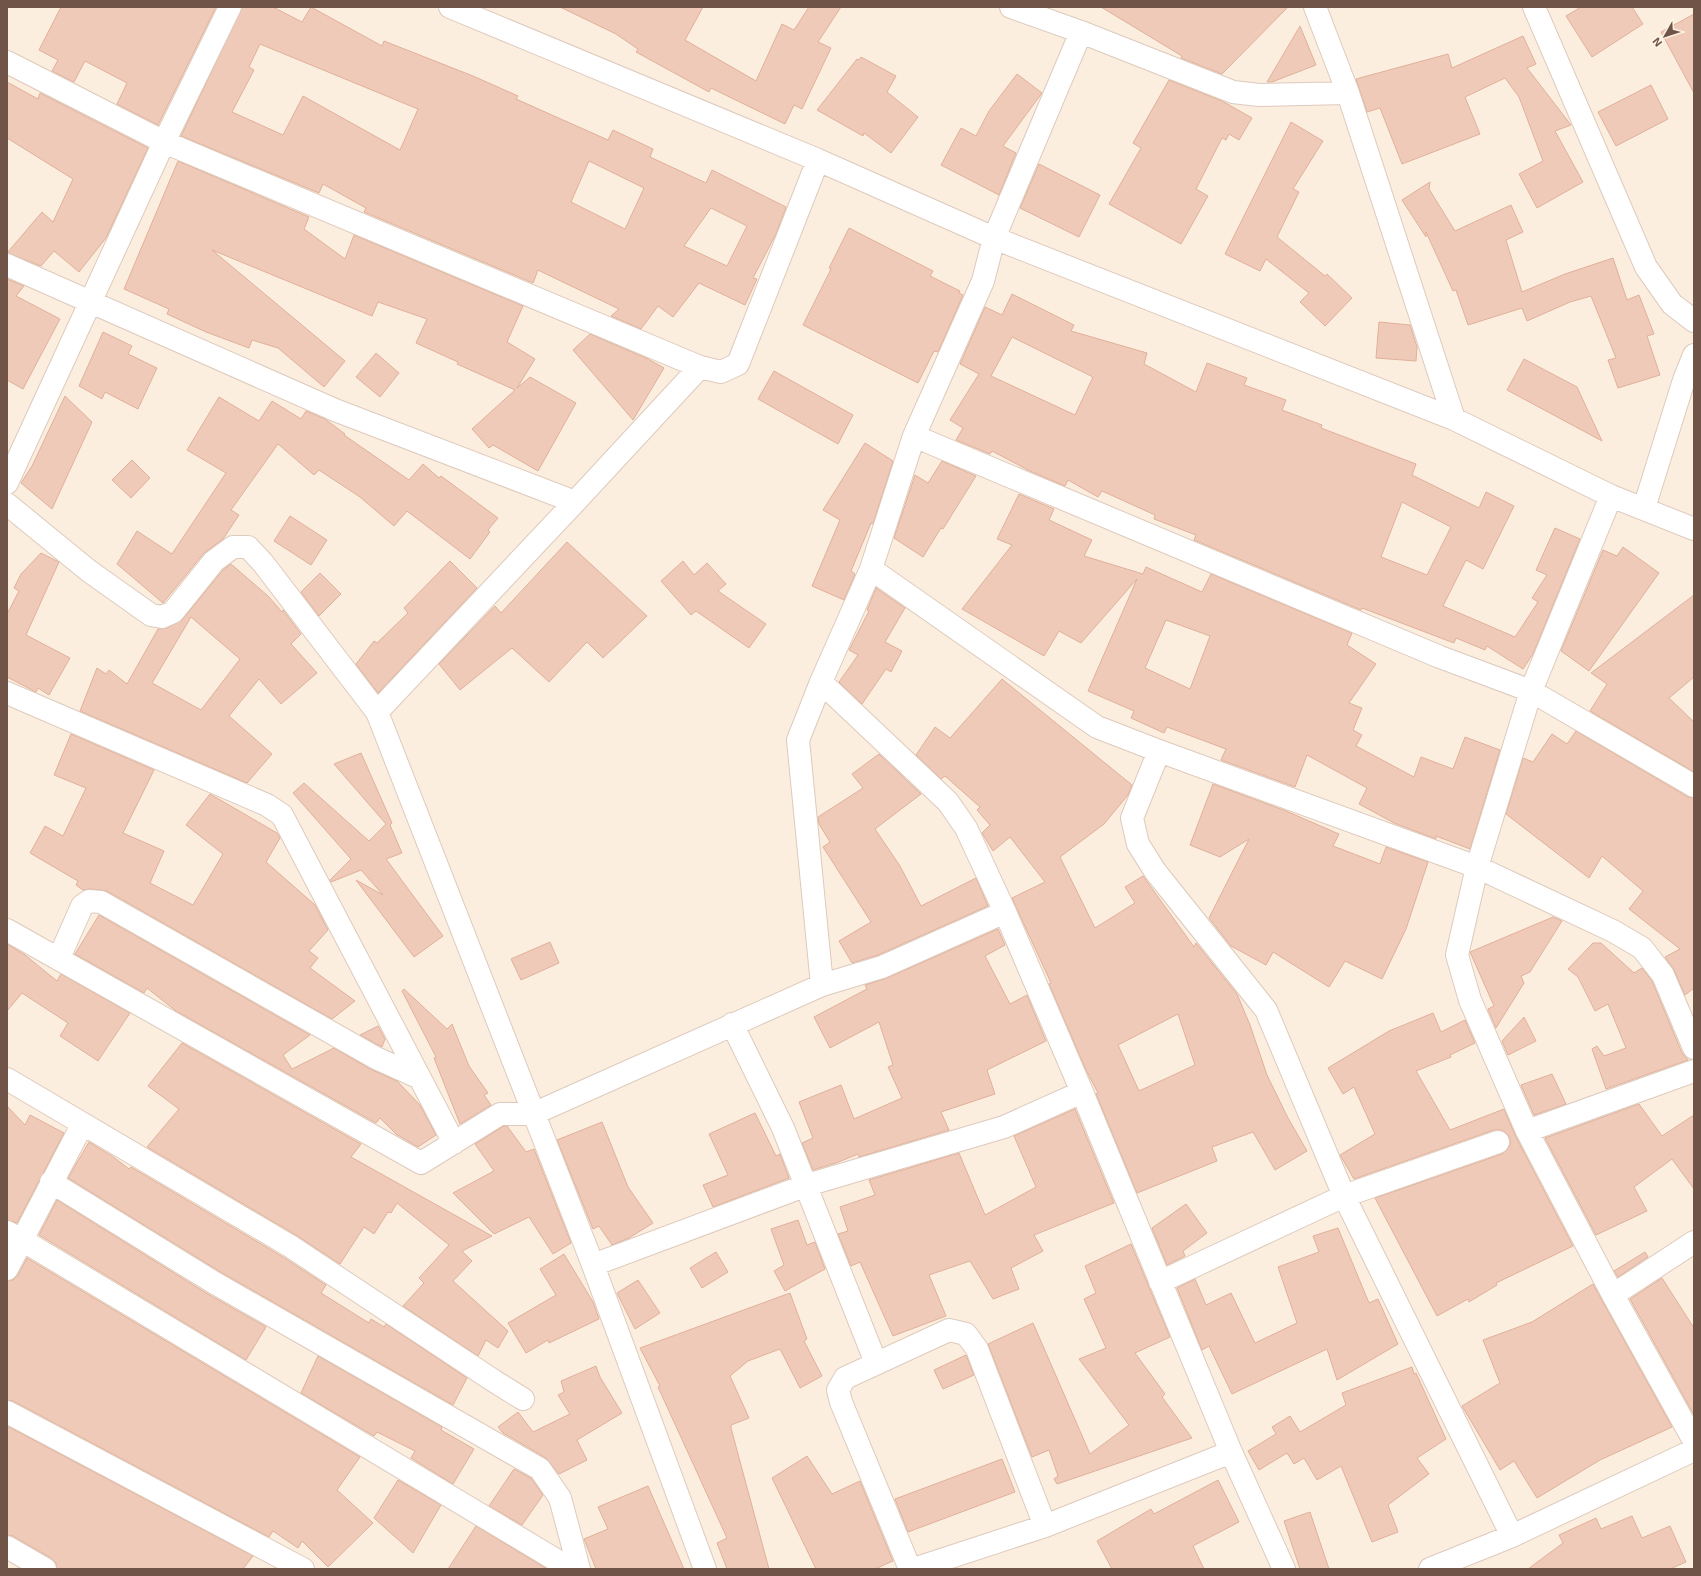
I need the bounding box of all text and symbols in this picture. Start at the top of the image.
north arrow [1645,16,1685,56]
text: N [1649,35,1664,50]

